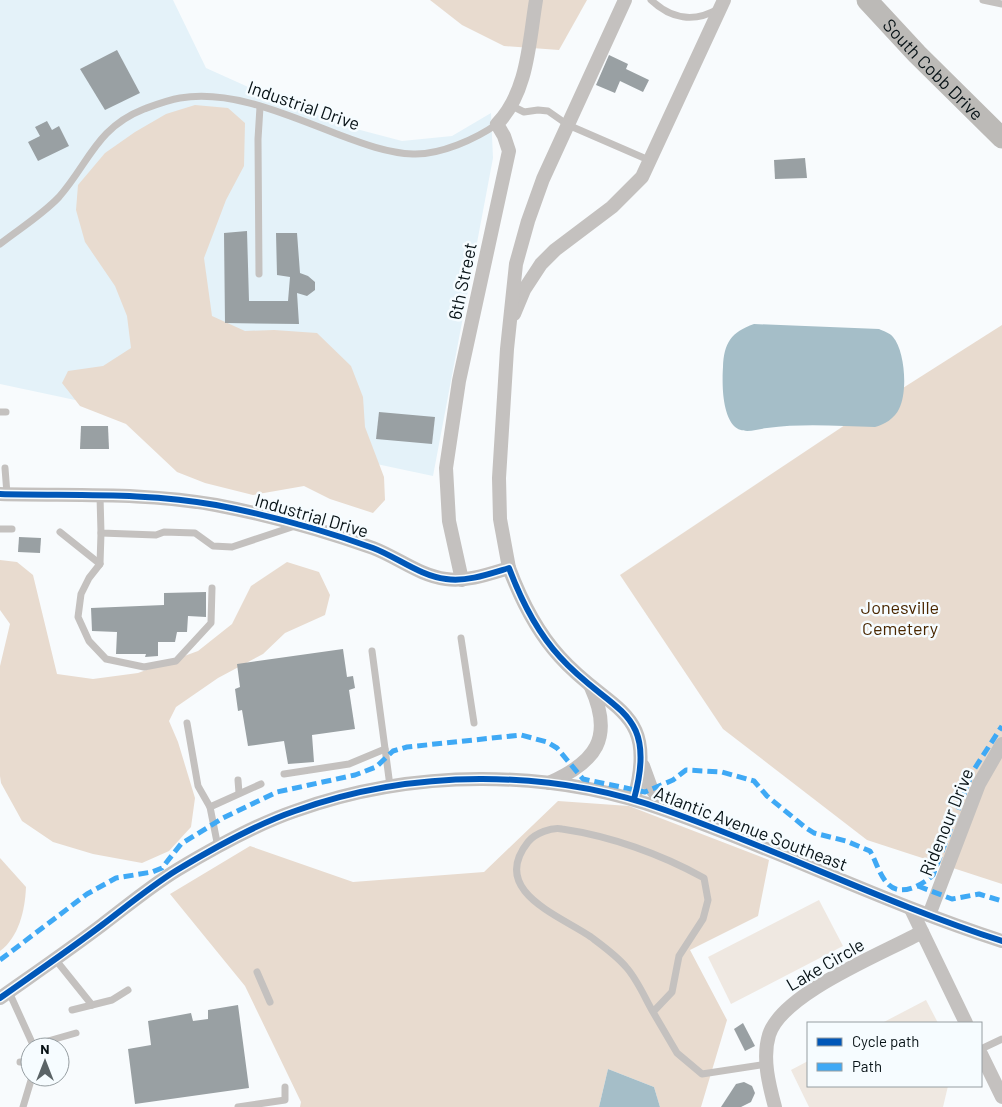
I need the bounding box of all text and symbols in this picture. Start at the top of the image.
street label: South Cobb Drive [879,14,988,125]
street label: Industrial Drive [245,76,363,134]
street label: 6th Street [443,240,481,322]
street label: Industrial Drive [253,488,371,542]
park label: Jonesville Cemetery [861,596,939,639]
street label: Ridenour Drive [914,765,978,879]
street label: Atlantic Avenue Southeast [651,781,851,875]
street label: Lake Circle [782,933,868,995]
legend [807,1022,982,1087]
text: Cycle path [852,1032,919,1050]
north arrow [20,1037,70,1087]
text: N [40,1040,50,1057]
text: Path [852,1057,882,1075]

